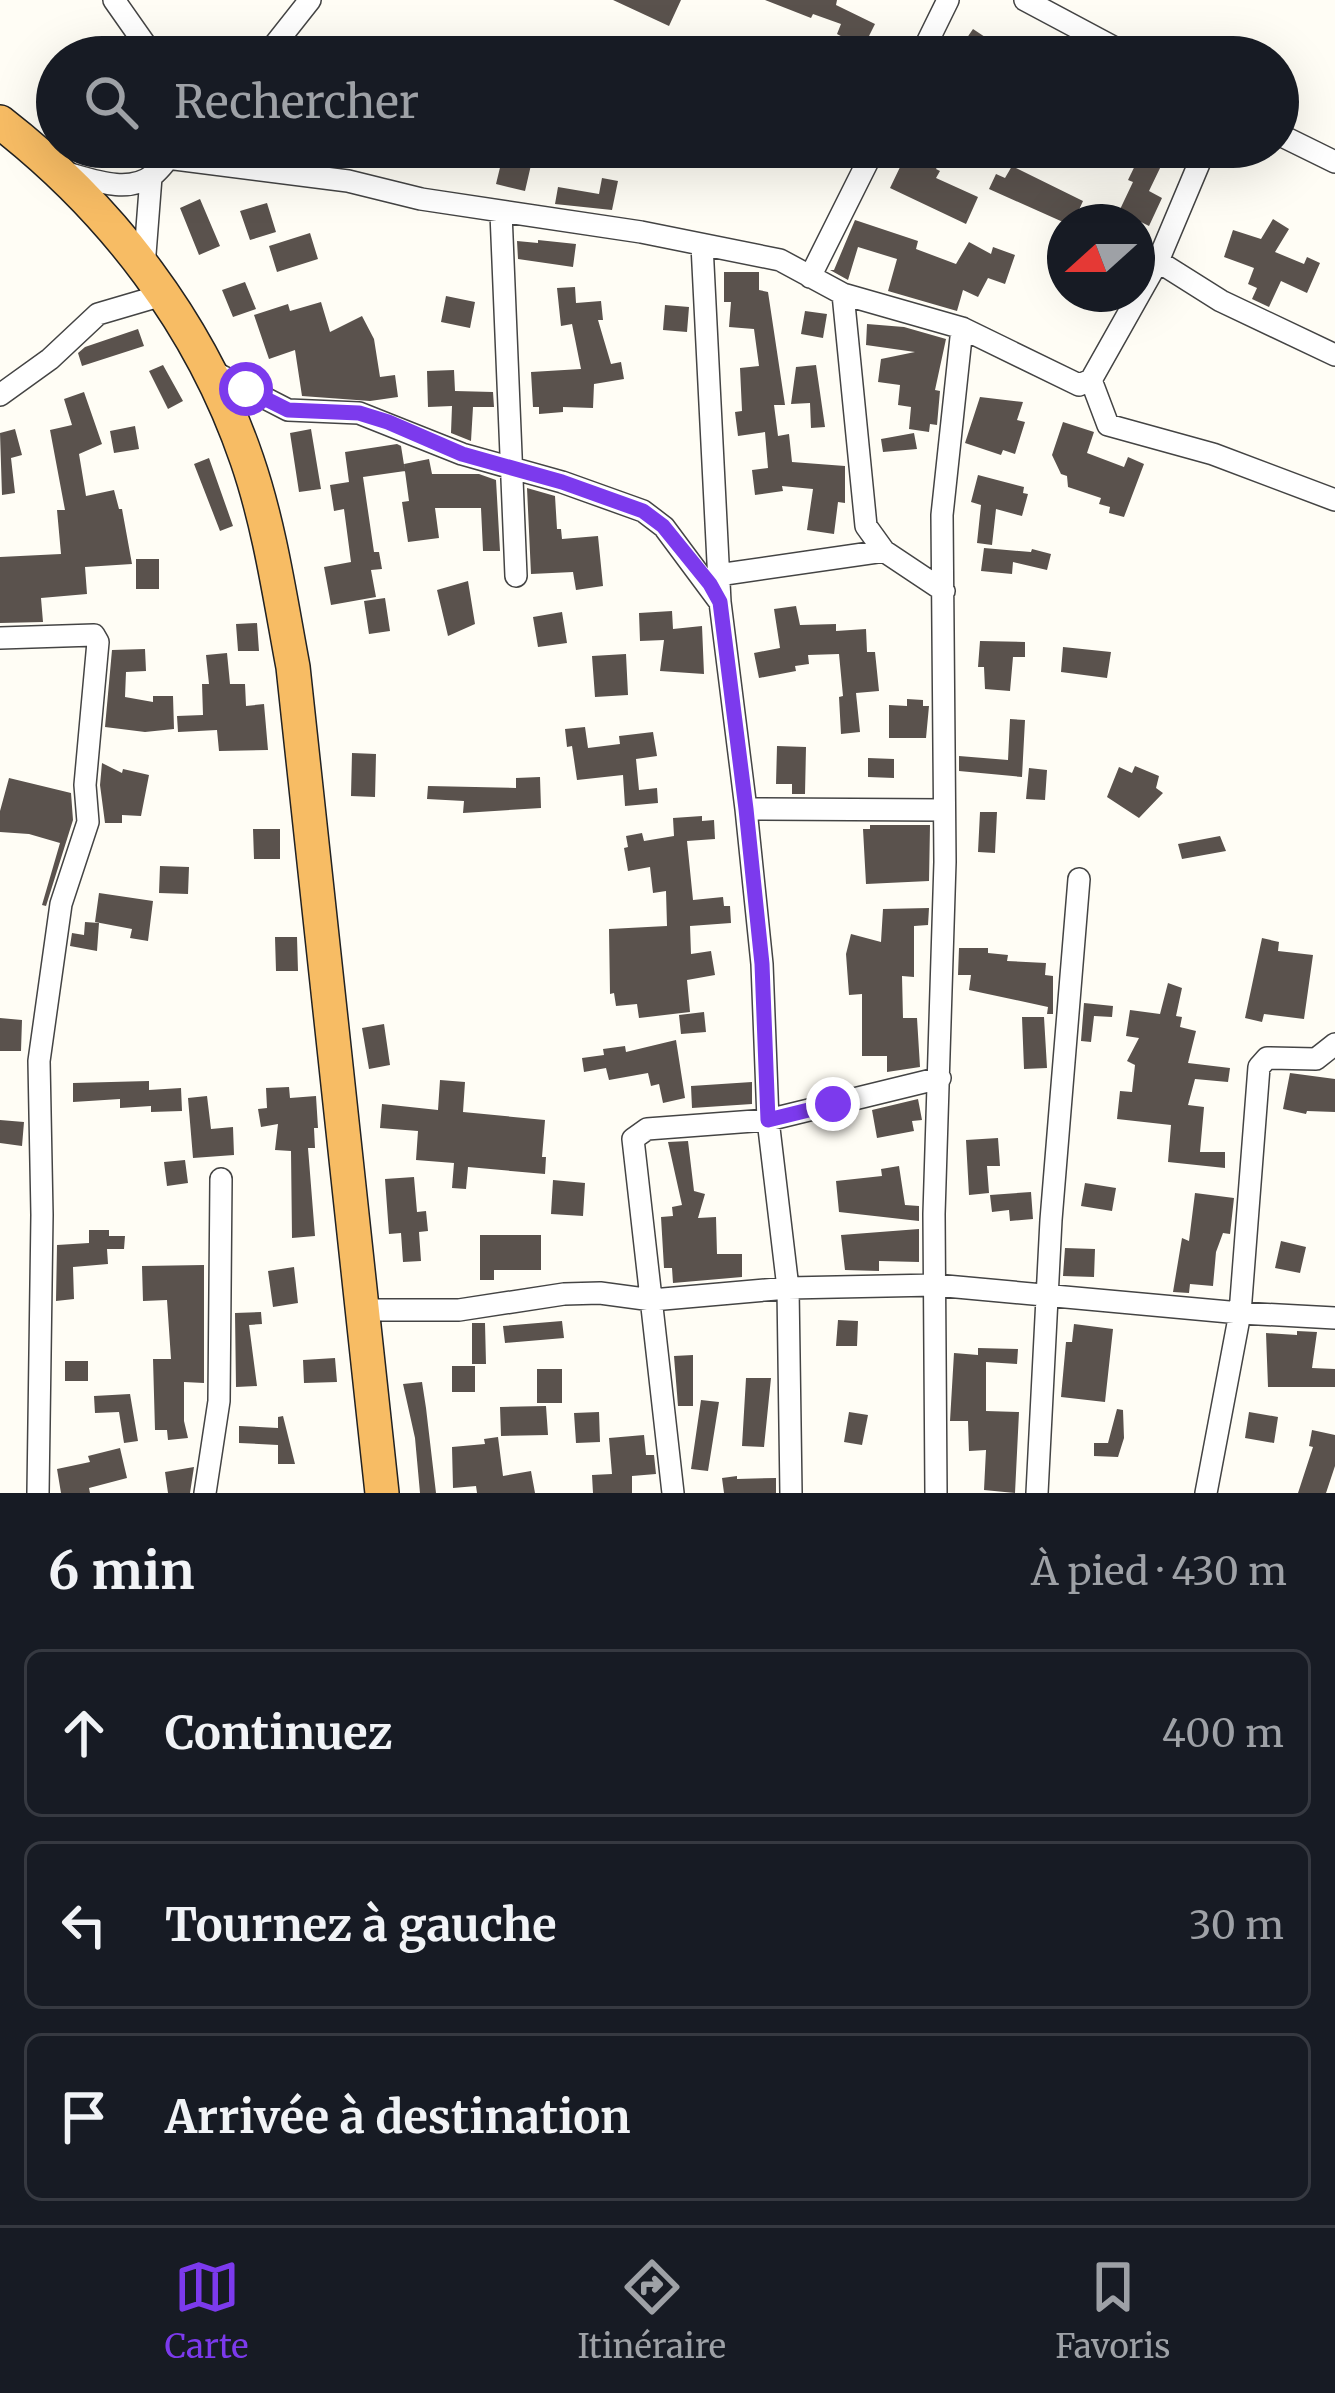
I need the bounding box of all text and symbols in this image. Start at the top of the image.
search box [36,36,1299,168]
icon: search [78,69,144,135]
text: Rechercher [174,74,419,130]
north arrow [1047,204,1155,312]
route start [219,362,273,416]
route end [806,1077,860,1131]
text: 6 min [48,1539,195,1603]
text: À pied · 430 m [1031,1547,1287,1596]
icon: ahead [51,1700,117,1766]
text: Continuez [165,1705,392,1761]
text: 400 m [1162,1709,1284,1758]
icon: left [51,1892,117,1958]
text: Tournez à gauche [165,1897,557,1953]
text: 30 m [1189,1901,1284,1950]
icon: arrive [51,2084,117,2150]
text: Arrivée à destination [165,2089,631,2145]
tab: Carte [165,2254,248,2367]
tab: Itinéraire [578,2254,726,2367]
tab: Favoris [1055,2254,1170,2367]

